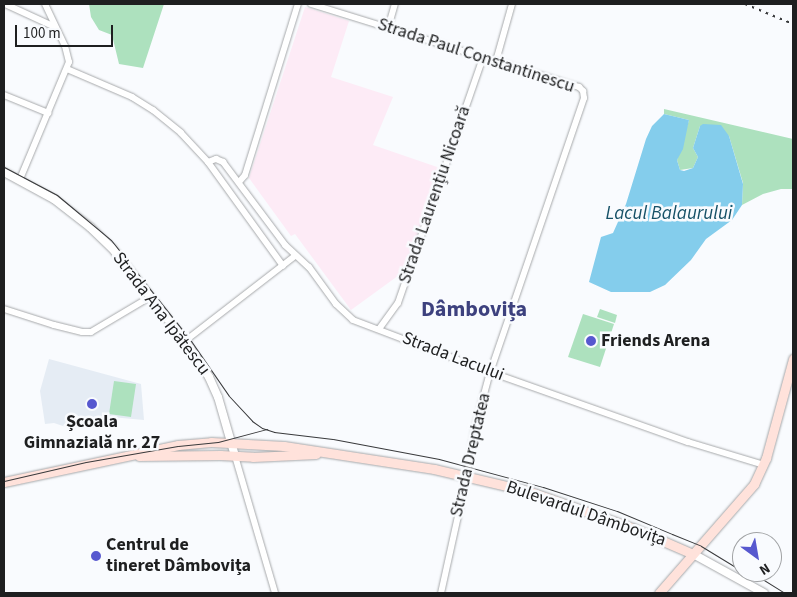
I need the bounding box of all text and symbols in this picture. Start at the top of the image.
street label: Strada Paul Constantinescu [375,14,577,98]
scale bar [18,15,115,47]
text: 100 m [23,23,61,44]
street label: Strada Laurențiu Nicoară [394,103,476,287]
water label: Lacul Balaurului [606,203,732,225]
street label: Strada Ana Ipătescu [108,248,214,380]
district label: Dâmbovița [421,297,527,323]
street label: Strada Lacului [399,328,507,386]
place label: Friends Arena [601,330,710,352]
marker: Friends Arena [585,335,597,347]
street label: Strada Dreptatea [446,391,496,519]
marker: Școala Gimnazială nr. 27 [86,398,98,410]
place label: Școala Gimnazială nr. 27 [24,412,160,454]
street label: Bulevardul Dâmbovița [503,477,669,551]
north arrow [732,532,782,582]
place label: Centrul de tineret Dâmbovița [106,535,251,578]
marker: Centrul de tineret Dâmbovița [90,550,102,562]
text: N [755,558,774,580]

